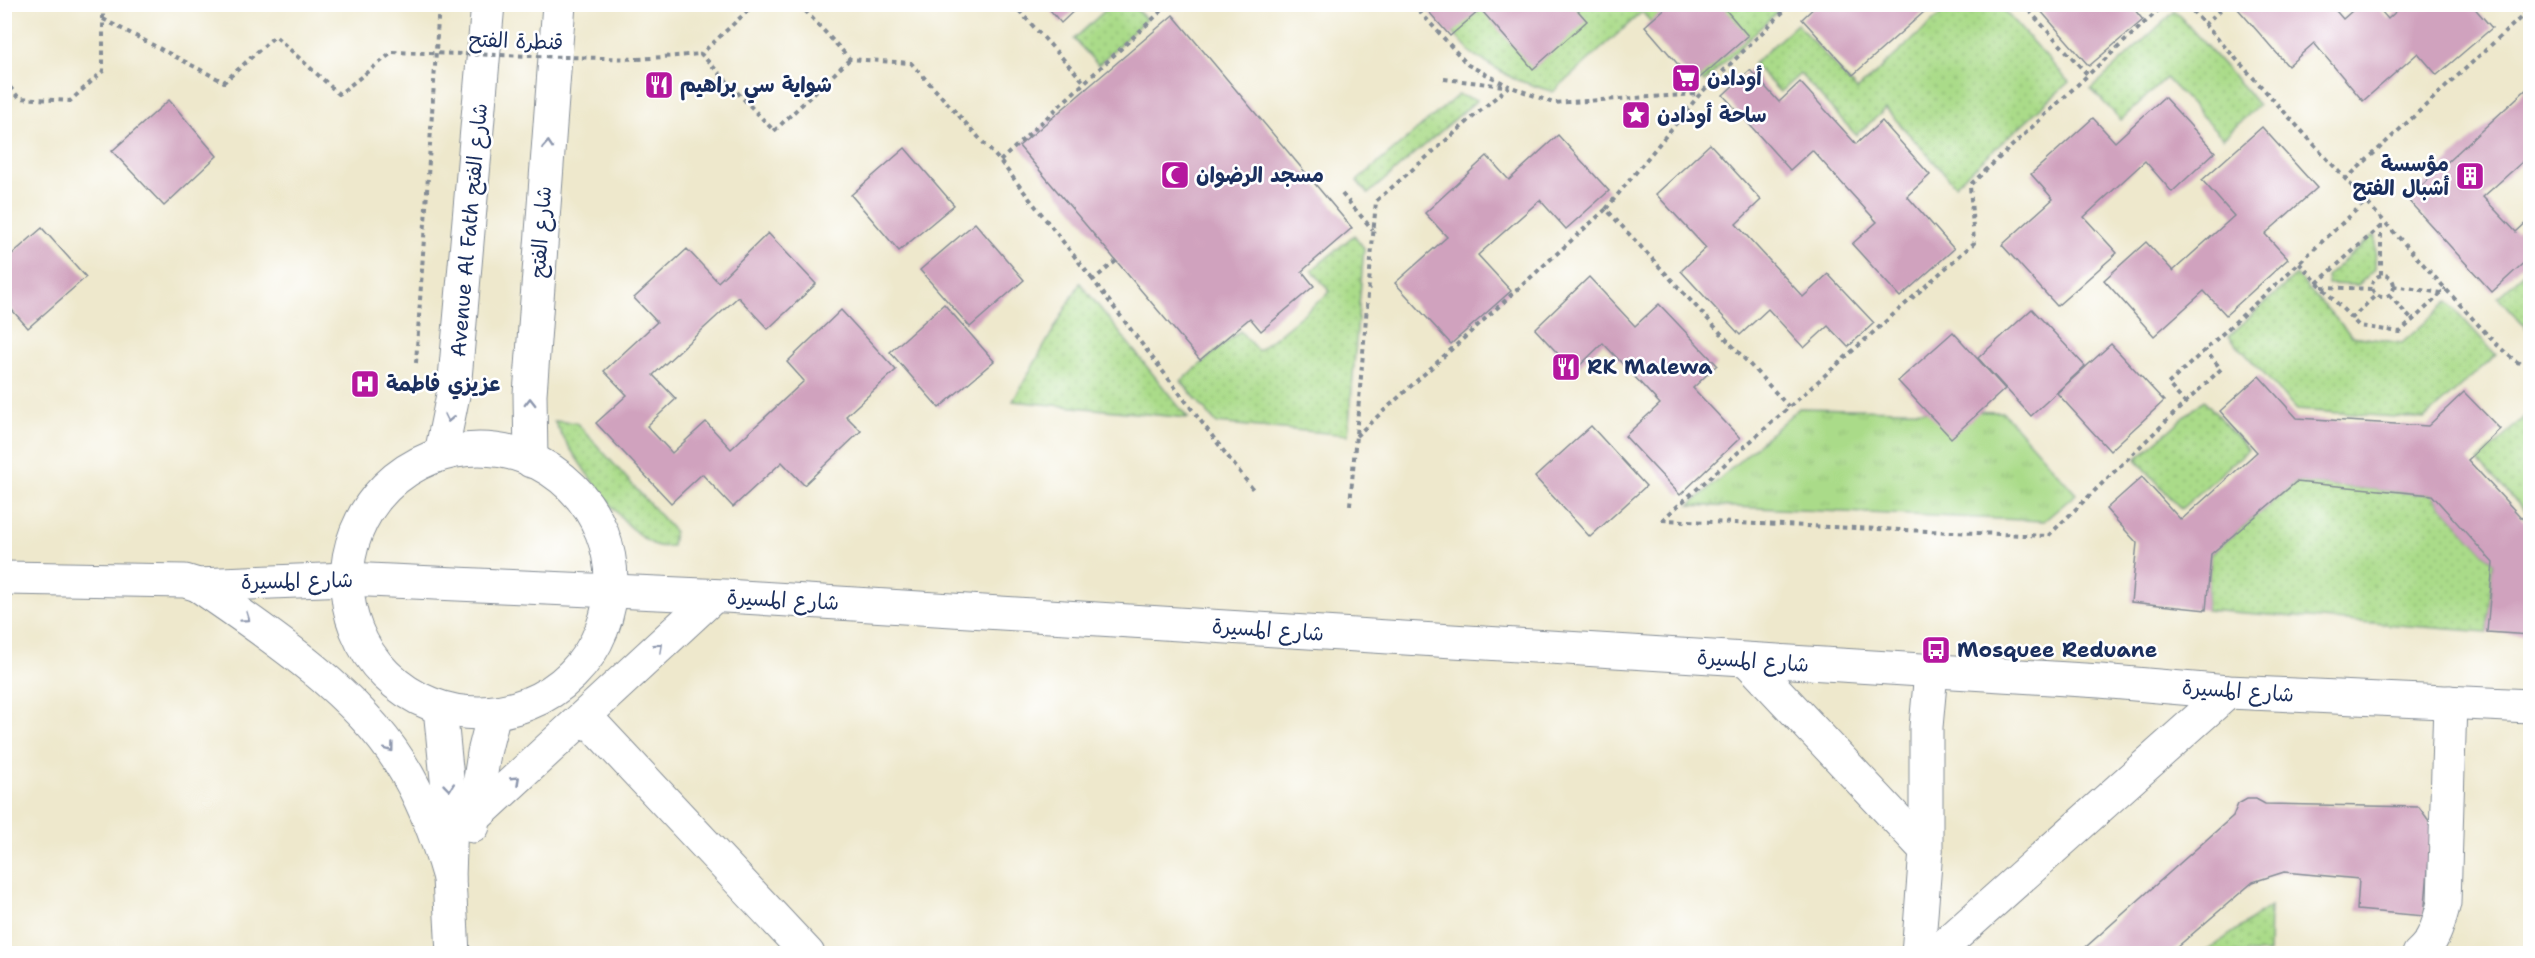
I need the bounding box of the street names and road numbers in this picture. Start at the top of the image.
street label: قنطرة الفتح [468,25,564,57]
street label: Avenue Al Fath شارع الفتح [444,102,495,358]
street label: شارع الفتح [524,185,559,279]
street label: شارع المسيرة [241,566,353,597]
street label: شارع المسيرة [726,583,840,618]
street label: شارع المسيرة [1211,612,1325,649]
street label: شارع المسيرة [1696,643,1810,680]
street label: شارع المسيرة [2181,673,2295,710]

